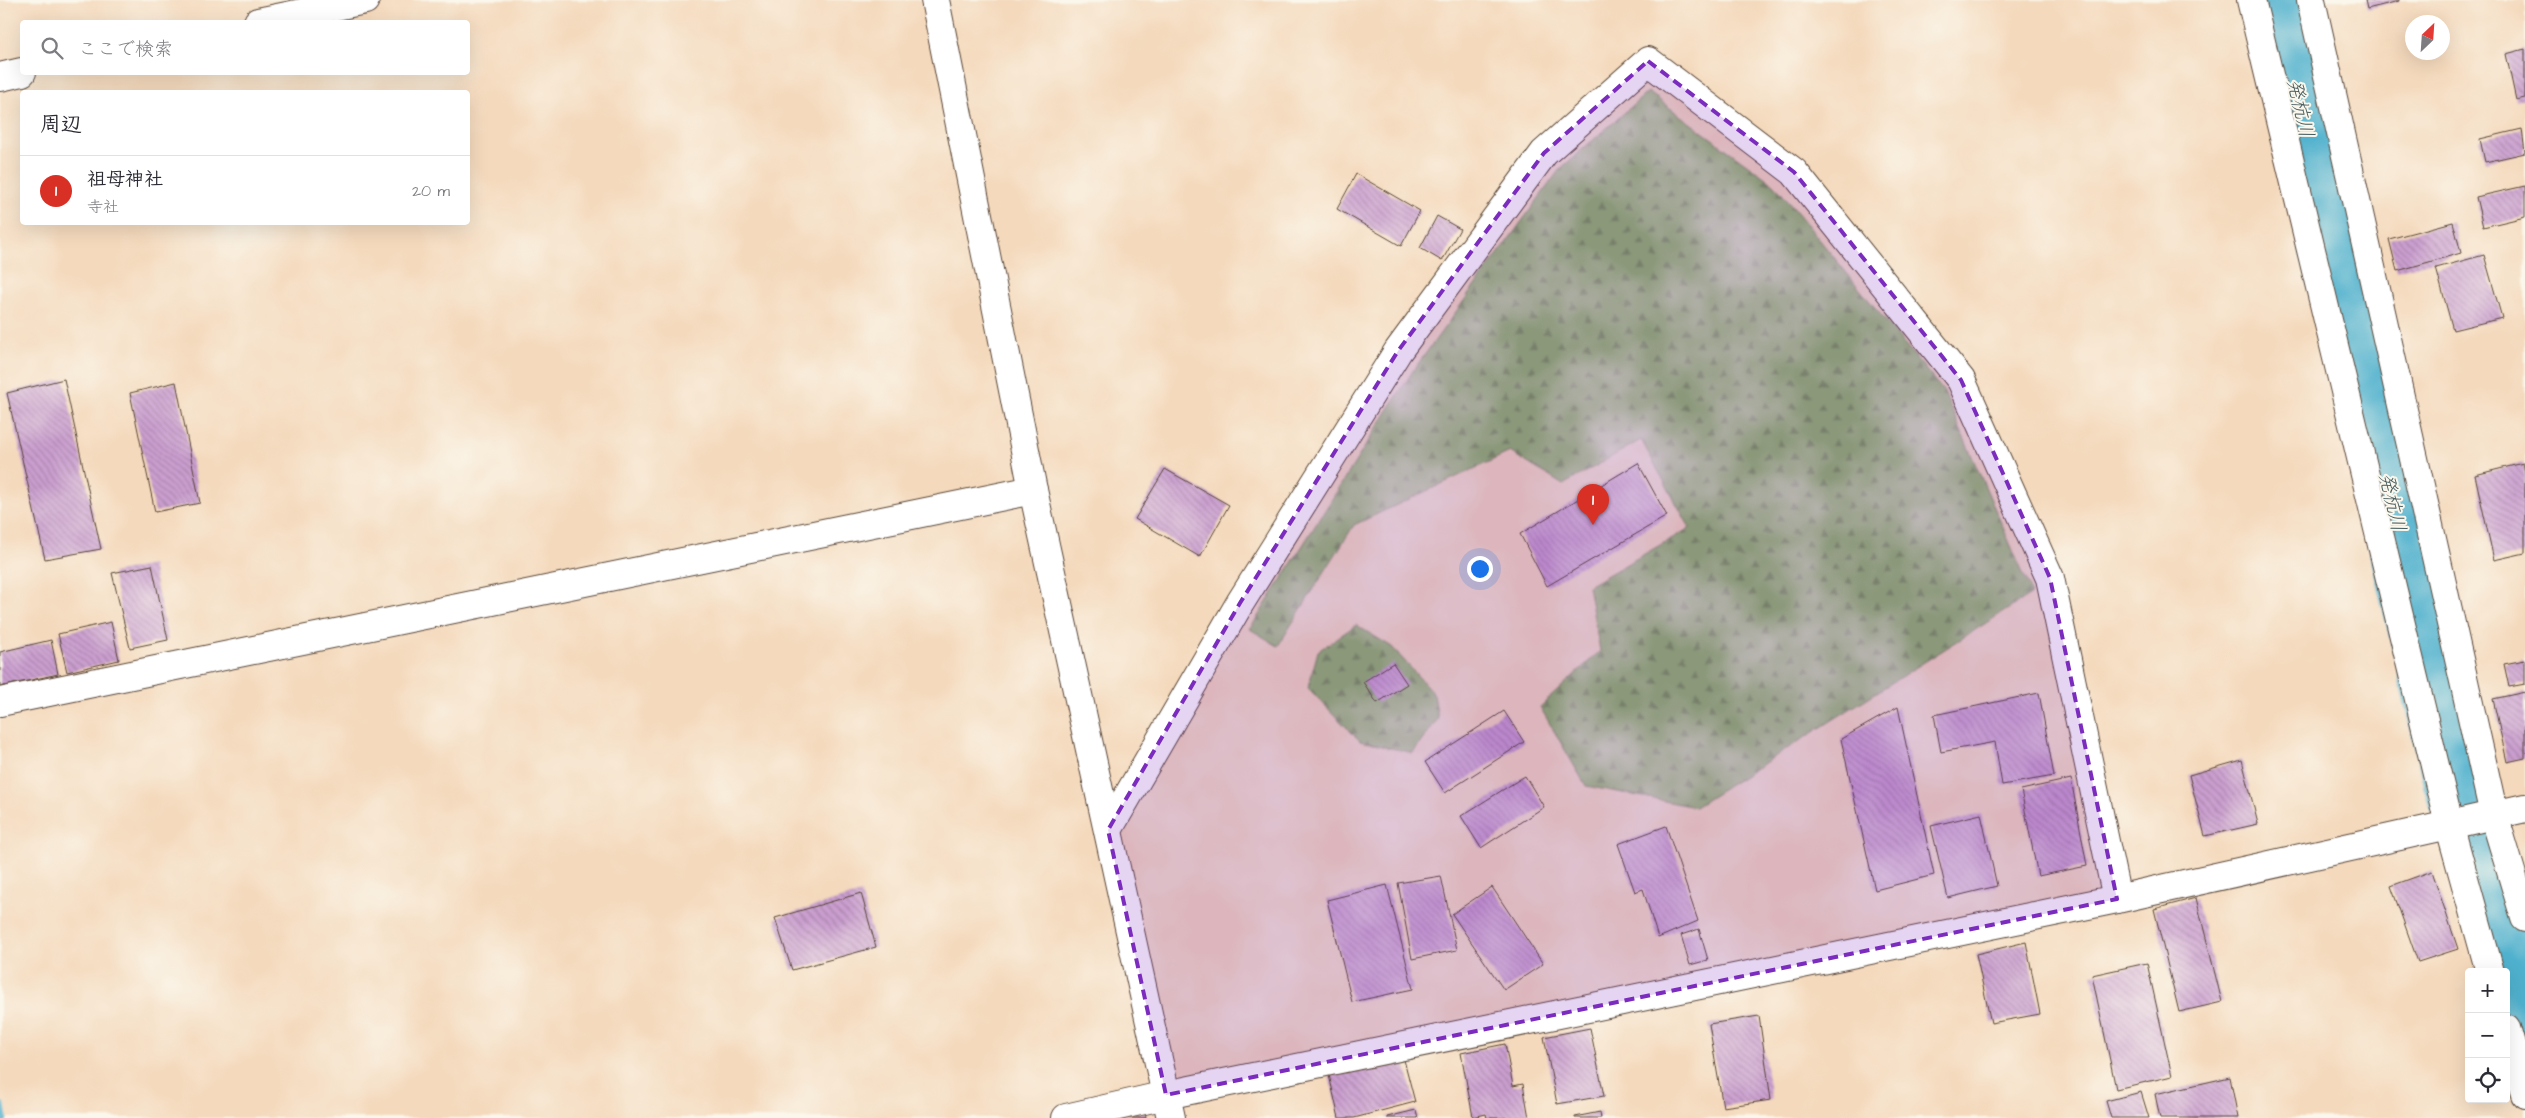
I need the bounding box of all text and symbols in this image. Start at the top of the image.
north arrow [2405,15,2450,60]
search box [20,20,470,75]
icon: search [38,34,66,62]
text: ここで検索 [78,36,173,63]
water label: 発杭川 [2280,76,2320,141]
text: 周辺 [40,110,82,139]
text: 祖母神社 [87,166,163,193]
text: 1 [55,180,57,202]
text: 20 m [412,180,450,202]
text: 寺社 [87,196,119,218]
water label: 発杭川 [2372,470,2412,535]
pin: 1 [1577,484,1609,525]
your location [1467,556,1493,582]
map controls [2465,968,2510,1103]
button: + [2465,968,2510,1013]
button: − [2465,1013,2510,1058]
button: locate [2465,1058,2510,1103]

